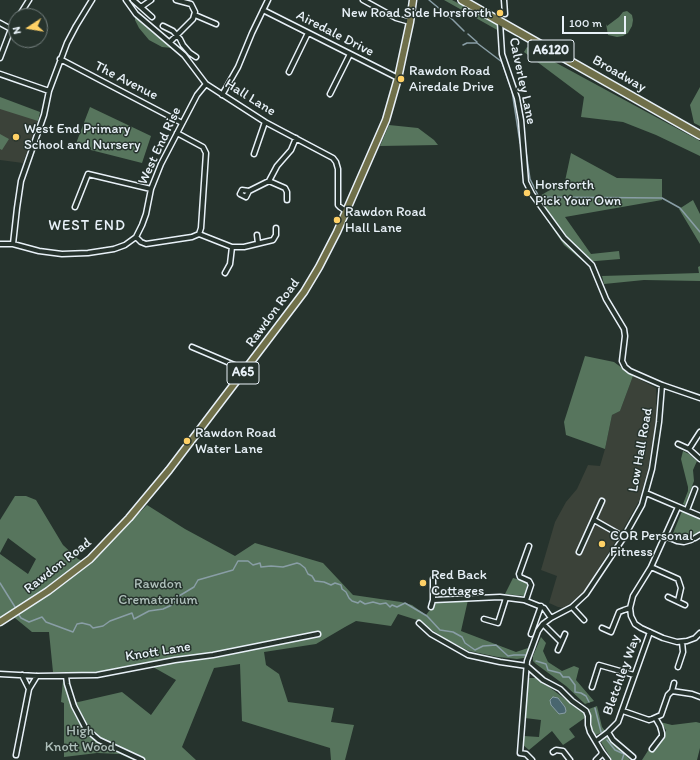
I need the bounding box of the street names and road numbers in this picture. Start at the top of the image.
street label: Airedale Drive [293,7,377,61]
street label: Calverley Lane [505,36,539,126]
road number: A6120 [528,40,574,62]
street label: Broadway [589,52,649,96]
street label: The Avenue [91,58,161,104]
street label: Hall Lane [221,76,279,120]
street label: West End Rise [135,104,185,188]
street label: Rawdon Road [242,275,304,351]
road number: A65 [227,362,259,384]
street label: Low Hall Road [625,407,657,493]
street label: Rawdon Road [21,534,95,598]
street label: Bletchley Way [600,632,644,718]
street label: Knott Lane [124,639,192,665]

